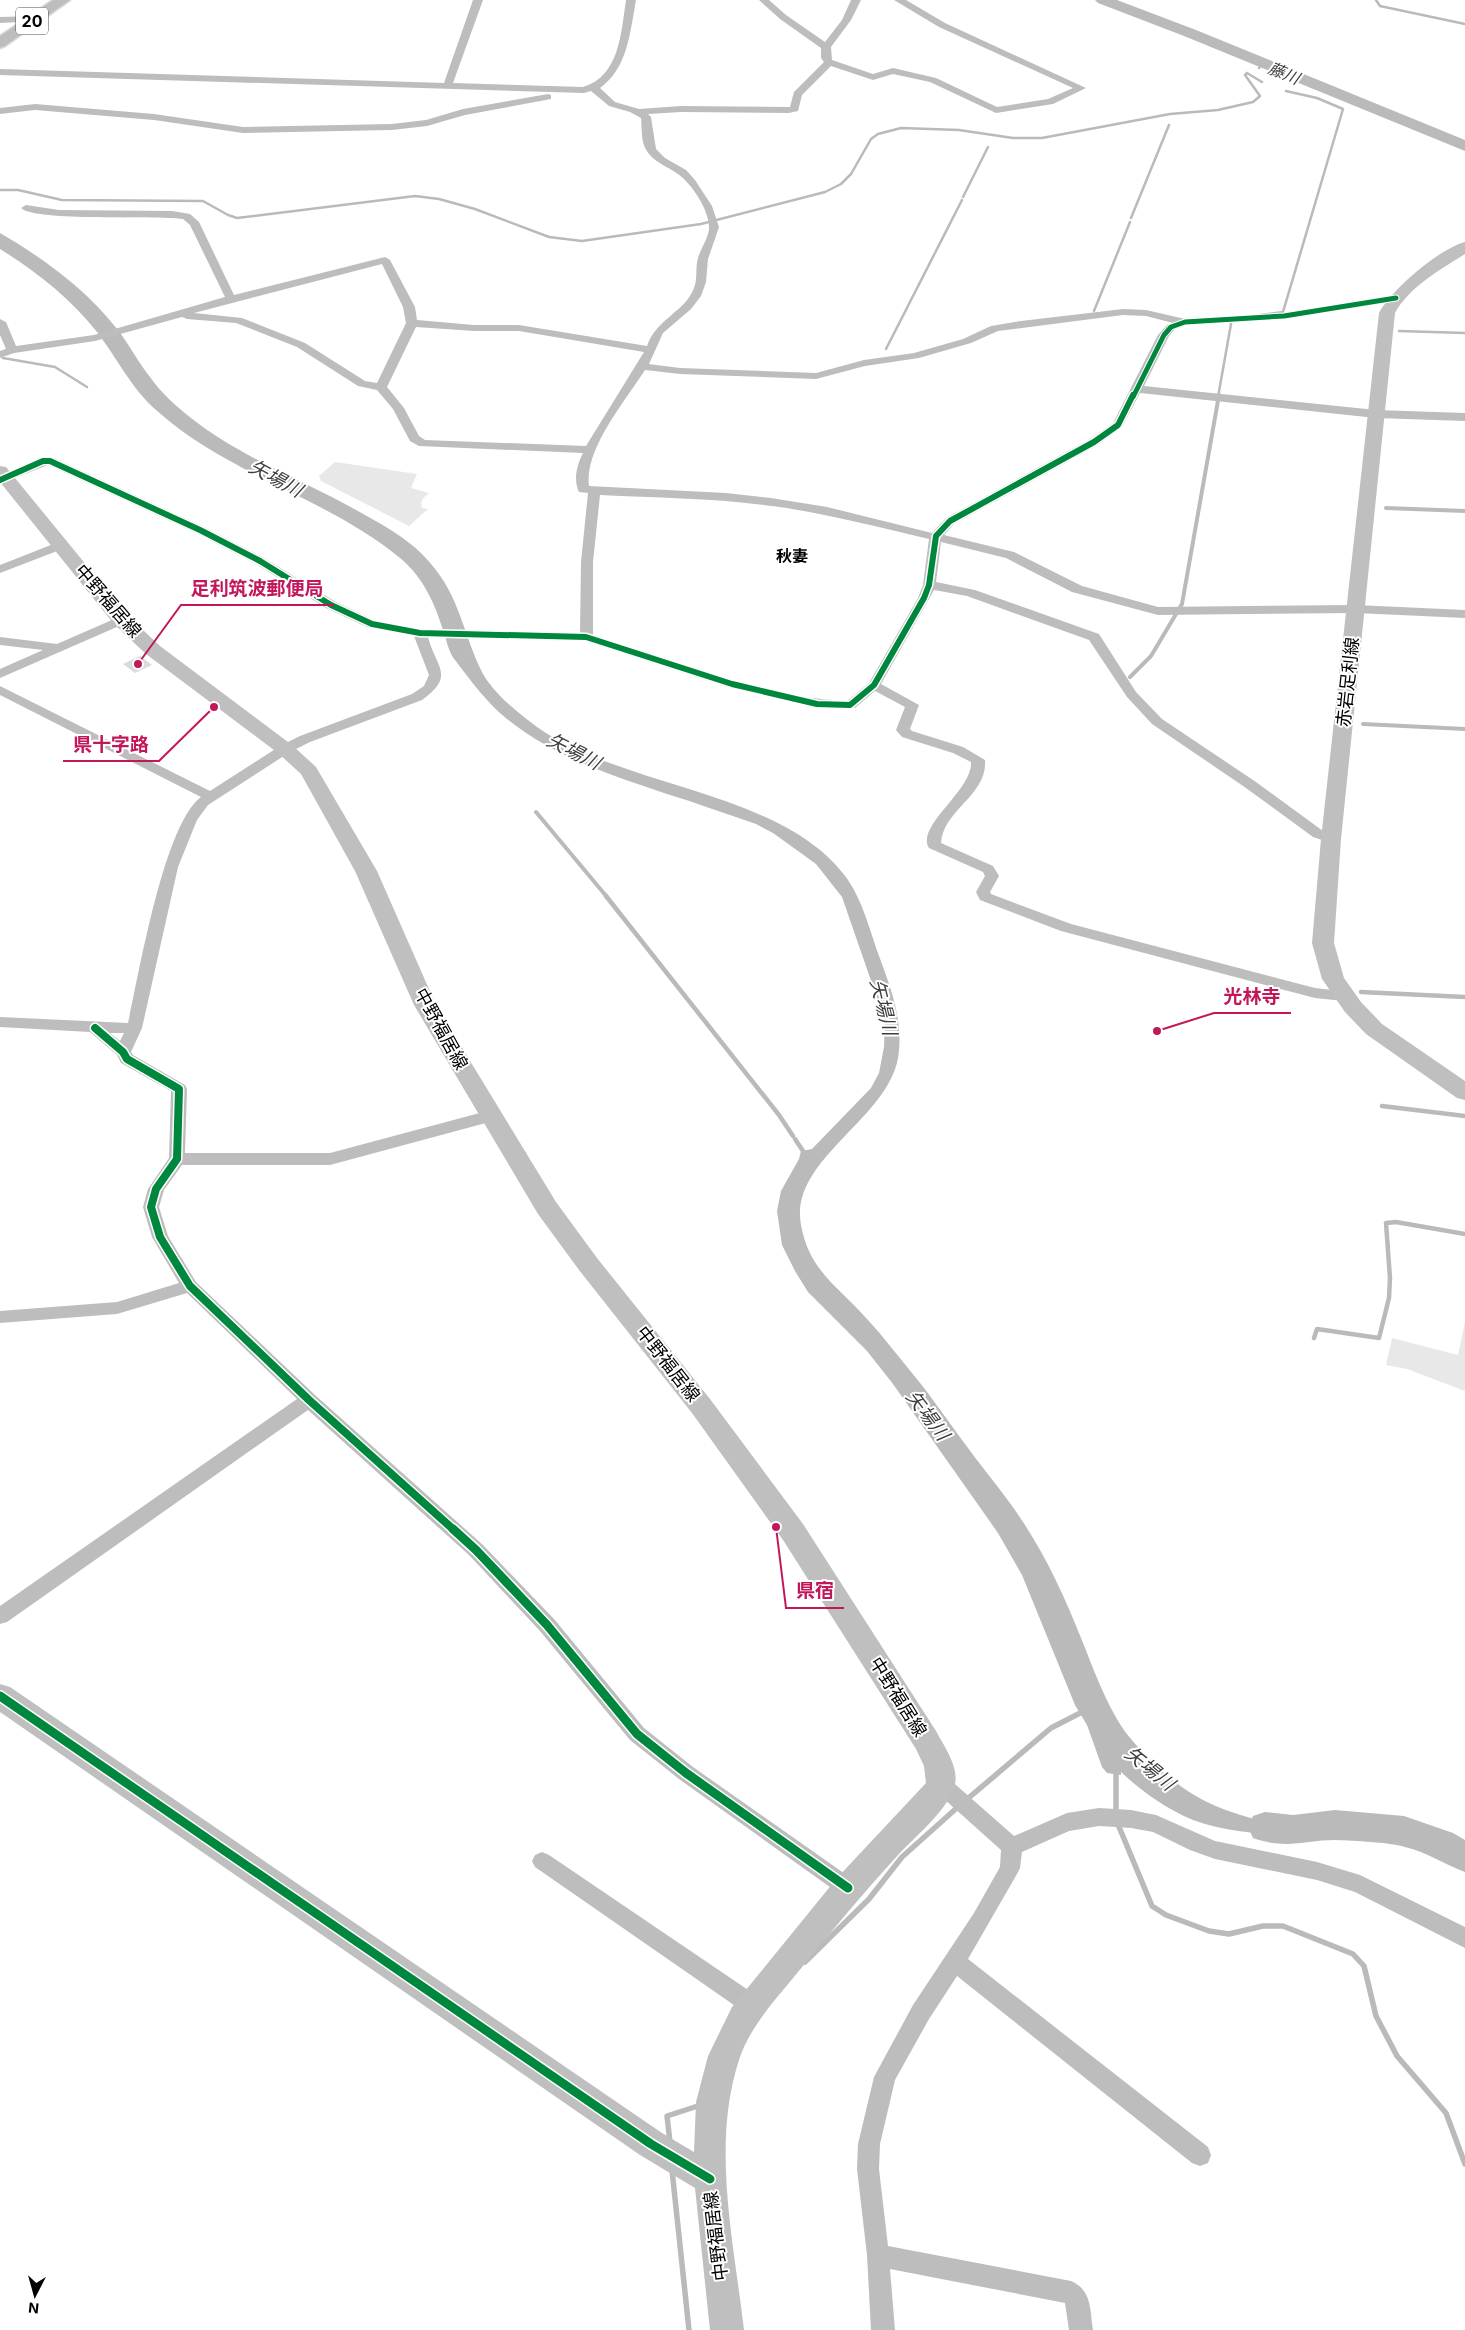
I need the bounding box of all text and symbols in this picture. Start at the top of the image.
road number: 20 [16,8,48,34]
water label: 藤川 [1265,58,1304,89]
water label: 矢場川 [245,455,308,503]
district label: 秋妻 [776,546,808,566]
street label: 中野福居線 [71,560,146,642]
callout: 足利筑波郵便局 [181,571,334,605]
text: 足利筑波郵便局 [190,577,324,600]
street label: 赤岩足利線 [1332,636,1363,728]
callout: 県十字路 [63,727,159,761]
water label: 矢場川 [543,728,606,776]
text: 県十字路 [73,733,149,756]
water label: 矢場川 [865,977,902,1039]
callout: 光林寺 [1214,979,1291,1013]
street label: 中野福居線 [410,984,472,1073]
text: 光林寺 [1223,985,1281,1008]
street label: 中野福居線 [632,1322,704,1406]
water label: 矢場川 [901,1386,955,1447]
callout: 県宿 [786,1574,844,1608]
text: 県宿 [796,1579,834,1602]
street label: 中野福居線 [866,1653,931,1740]
water label: 矢場川 [1120,1742,1181,1797]
street label: 中野福居線 [700,2190,731,2282]
north arrow [10,2270,60,2320]
text: N [27,2299,40,2317]

